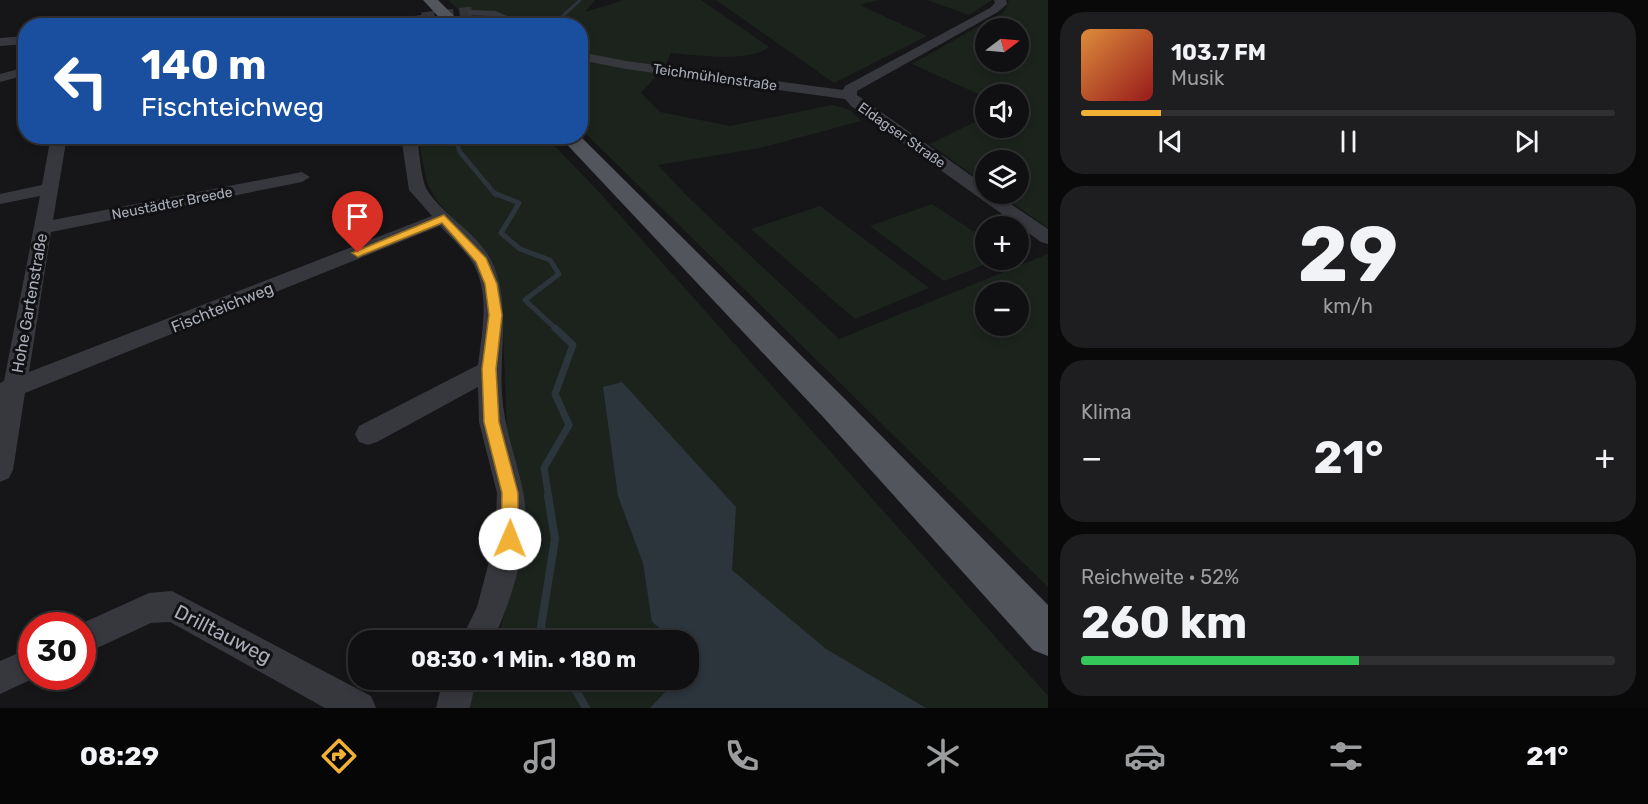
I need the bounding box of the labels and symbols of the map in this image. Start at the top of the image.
north arrow [975,18,1029,72]
street label: Teichmühlenstraße [652,60,778,95]
street label: Eldagser Straße [855,99,949,172]
street label: Neustädter Breede [110,183,234,224]
pin [332,191,383,253]
street label: Hohe Gartenstraße [8,232,51,374]
street label: Fischteichweg [168,278,276,337]
position arrow [478,507,542,571]
street label: Drilltauweg [170,599,276,669]
speed limit sign: 30 [18,612,96,690]

